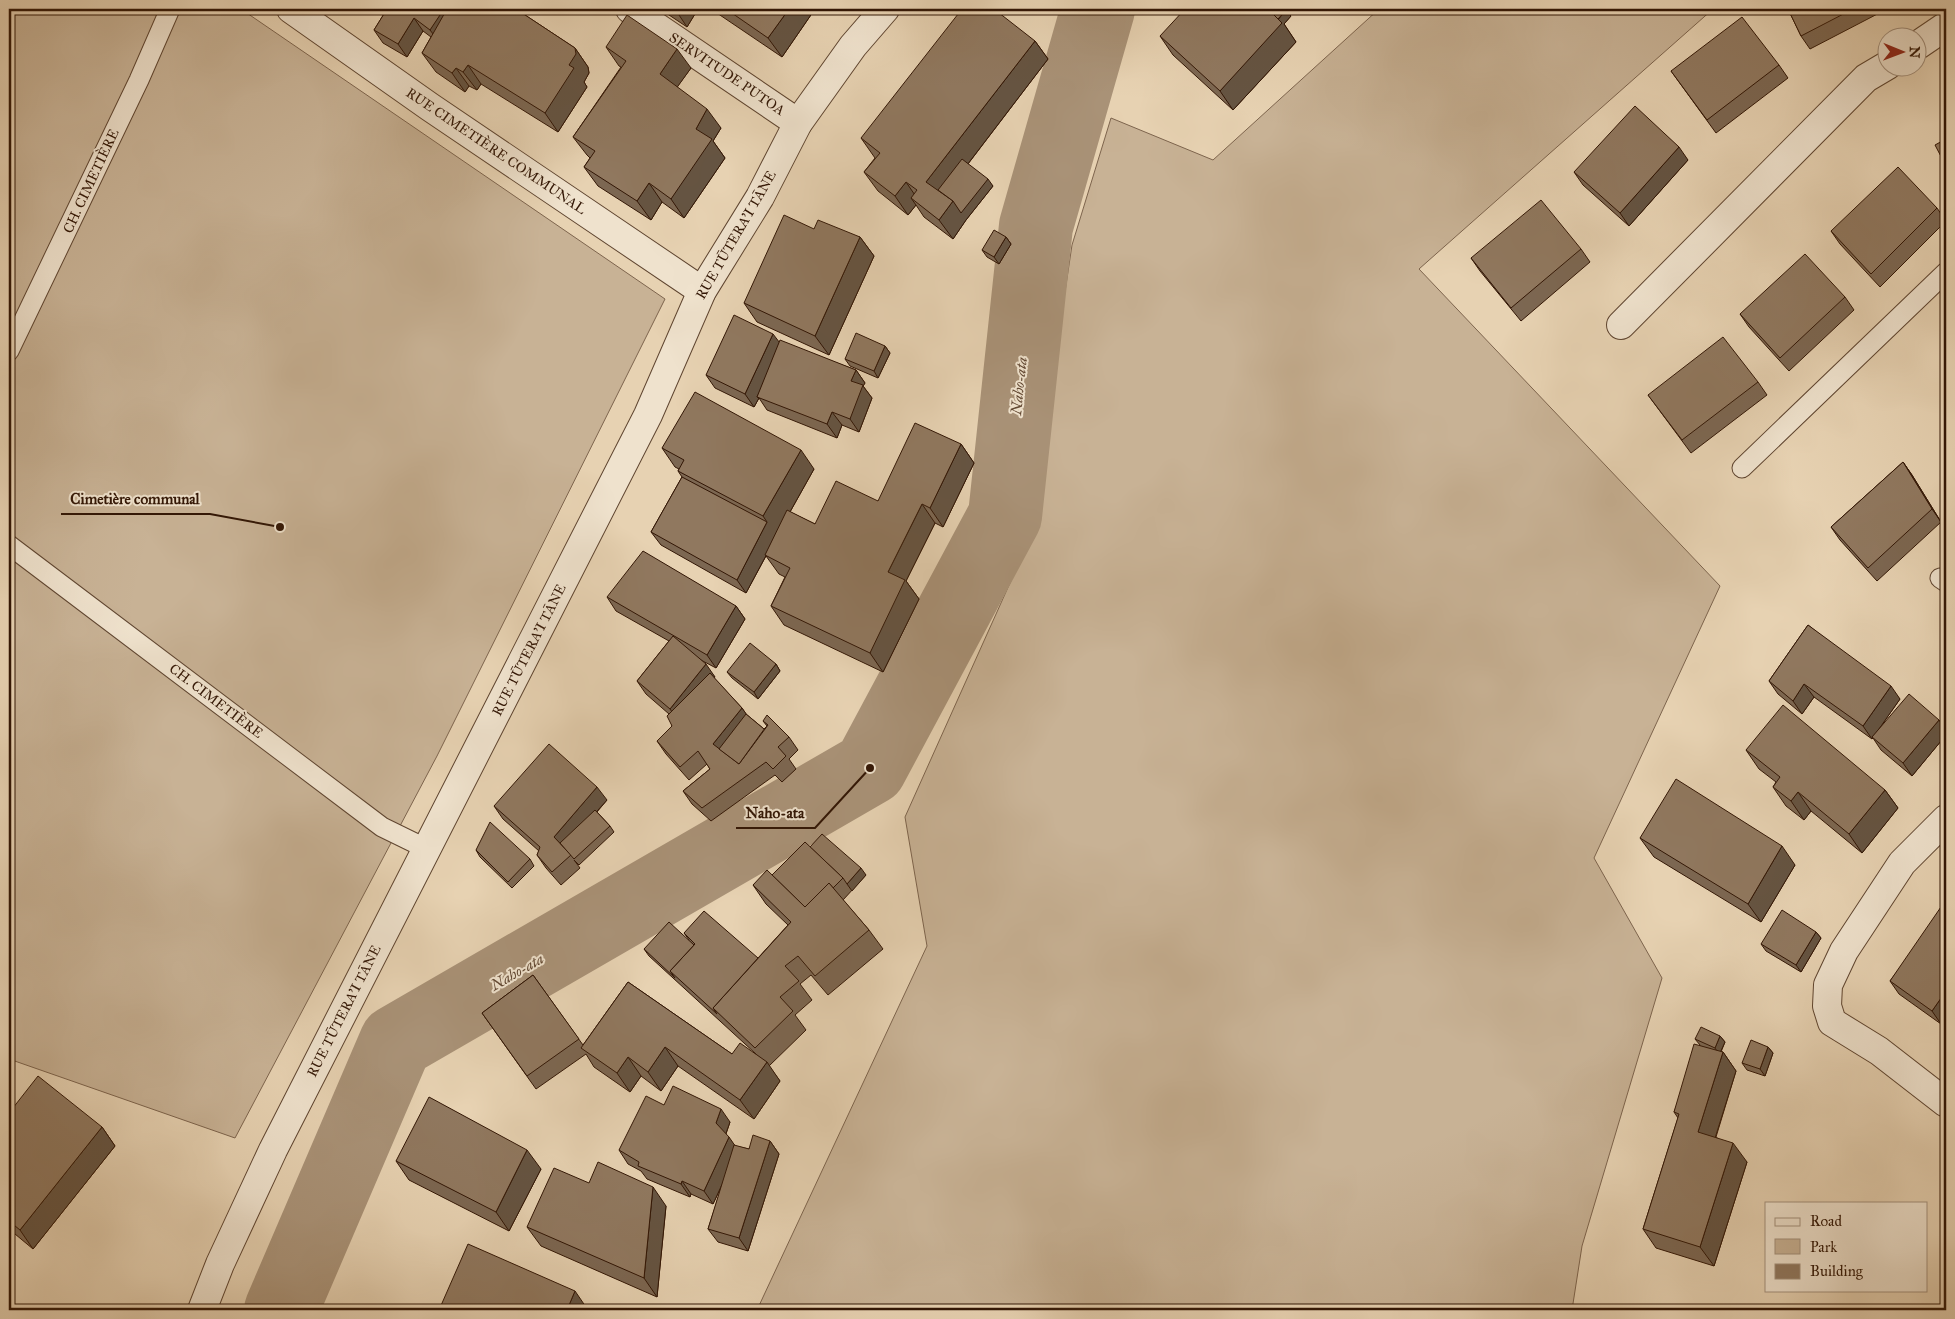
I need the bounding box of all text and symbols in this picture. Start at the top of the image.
north arrow [1878,28,1928,78]
street label: SERVITUDE PUTOA [666,29,789,119]
text: N [1906,46,1923,58]
street label: RUE CIMETIÈRE COMMUNAL [403,83,591,218]
street label: CH. CIMETIÈRE [58,125,123,236]
street label: RUE TŪTERA'I TĀNE [692,168,780,302]
water label: Naho-ata [1007,356,1031,417]
callout: Cimetière communal [61,484,210,514]
text: Cimetière communal [70,490,201,508]
street label: RUE TŪTERA'I TĀNE [488,581,570,719]
street label: CH. CIMETIÈRE [166,659,267,742]
callout: Naho-ata [736,798,815,828]
text: Naho-ata [746,804,805,822]
street label: RUE TŪTERA'I TĀNE [303,942,385,1080]
water label: Naho-ata [486,950,547,995]
legend [1765,1202,1928,1292]
text: Road [1810,1212,1842,1230]
text: Park [1810,1238,1837,1256]
text: Building [1810,1262,1864,1280]

